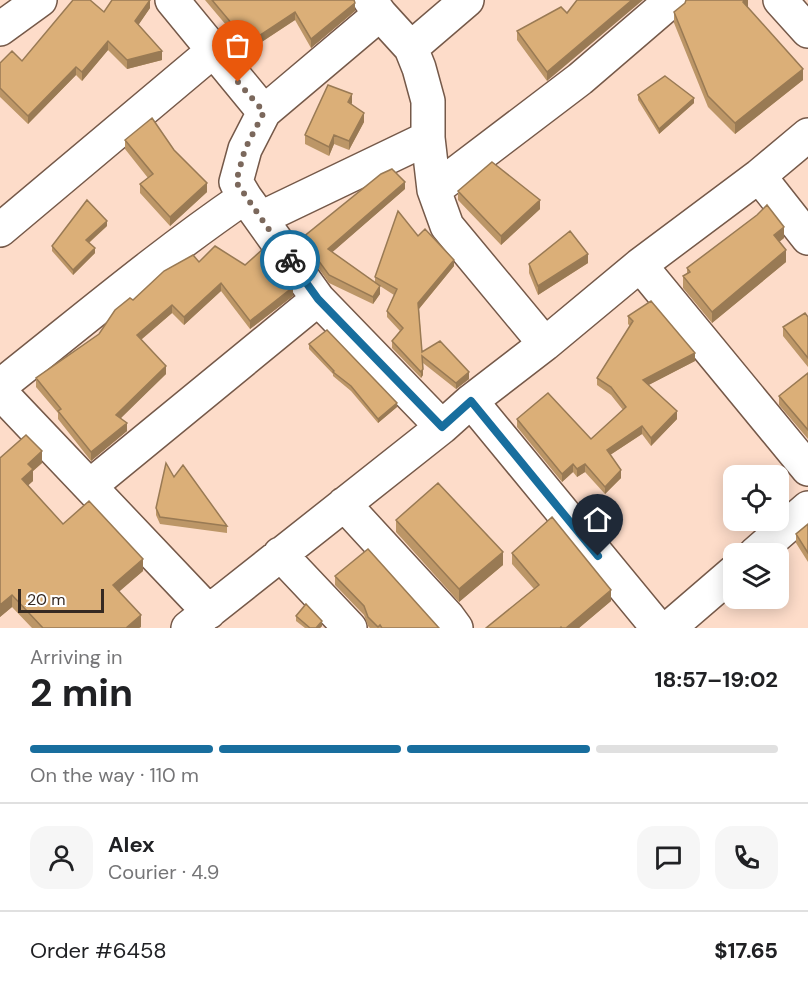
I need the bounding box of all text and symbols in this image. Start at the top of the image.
pin [212,20,263,82]
icon: bag [221,29,254,62]
courier [260,230,320,290]
icon: bike [274,244,307,277]
map controls [723,465,789,609]
button: locate [723,465,789,531]
pin [572,494,623,556]
icon: home [581,503,614,536]
button: layers [723,543,789,609]
scale bar [18,586,104,614]
text: 20 m [27,589,66,610]
text: Arriving in [30,644,122,670]
text: 18:57–19:02 [654,665,778,694]
text: 2 min [30,667,133,718]
text: On the way · 110 m [30,762,199,788]
button: person [30,826,93,889]
button: chat [637,826,700,889]
button: phone [715,826,778,889]
text: Alex [108,830,155,859]
text: Courier · 4.9 [108,859,219,885]
text: Order #6458 [30,936,167,965]
text: $17.65 [714,936,778,965]

